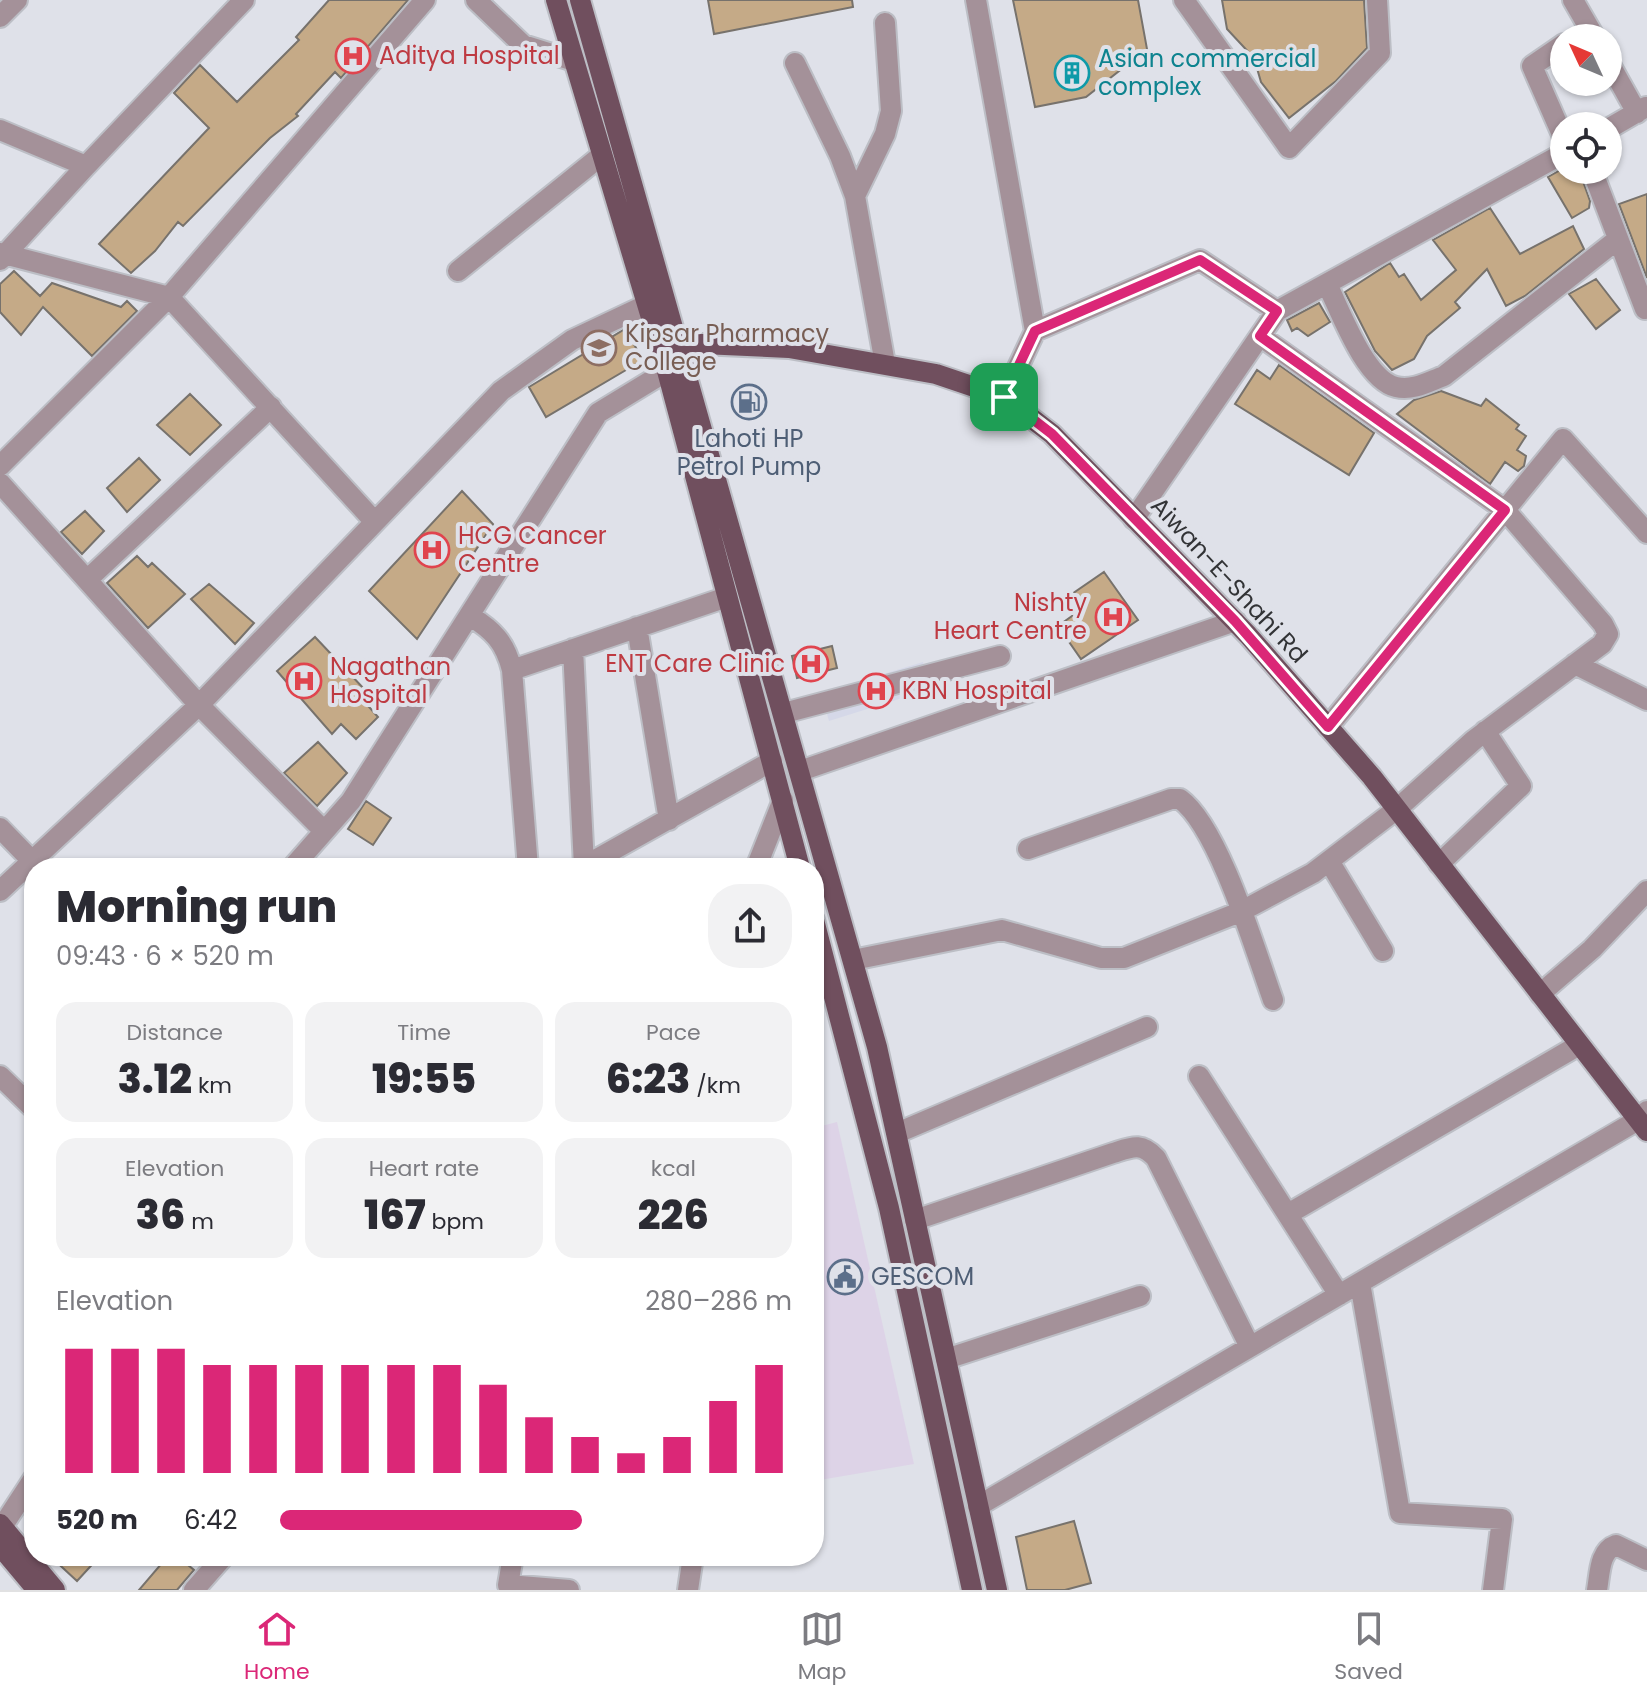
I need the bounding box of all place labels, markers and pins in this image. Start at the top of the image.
hospital icon: Aditya Hospital [334,37,372,75]
place label: Aditya Hospital [379,39,560,72]
place label: Asian commercial complex [1098,42,1316,103]
building icon: Asian commercial complex [1053,54,1091,92]
place label: Kipsar Pharmacy College [625,317,830,378]
school or university icon: Kipsar Pharmacy College [580,329,618,367]
pin [970,363,1038,431]
fuel station icon: Lahoti HP Petrol Pump [730,383,768,421]
place label: Lahoti HP Petrol Pump [677,422,821,483]
place label: HCG Cancer Centre [458,519,607,580]
hospital icon: HCG Cancer Centre [413,531,451,569]
place label: Nishty Heart Centre [934,586,1087,647]
hospital icon: Nishty Heart Centre [1094,598,1132,636]
hospital icon: ENT Care Clinic [792,645,830,683]
place label: ENT Care Clinic [605,647,785,680]
place label: Nagathan Hospital [330,650,451,711]
hospital icon: Nagathan Hospital [285,662,323,700]
hospital icon: KBN Hospital [857,672,895,710]
place label: KBN Hospital [902,674,1052,707]
public building icon: GESCOM [826,1258,864,1296]
place label: GESCOM [871,1260,974,1293]

